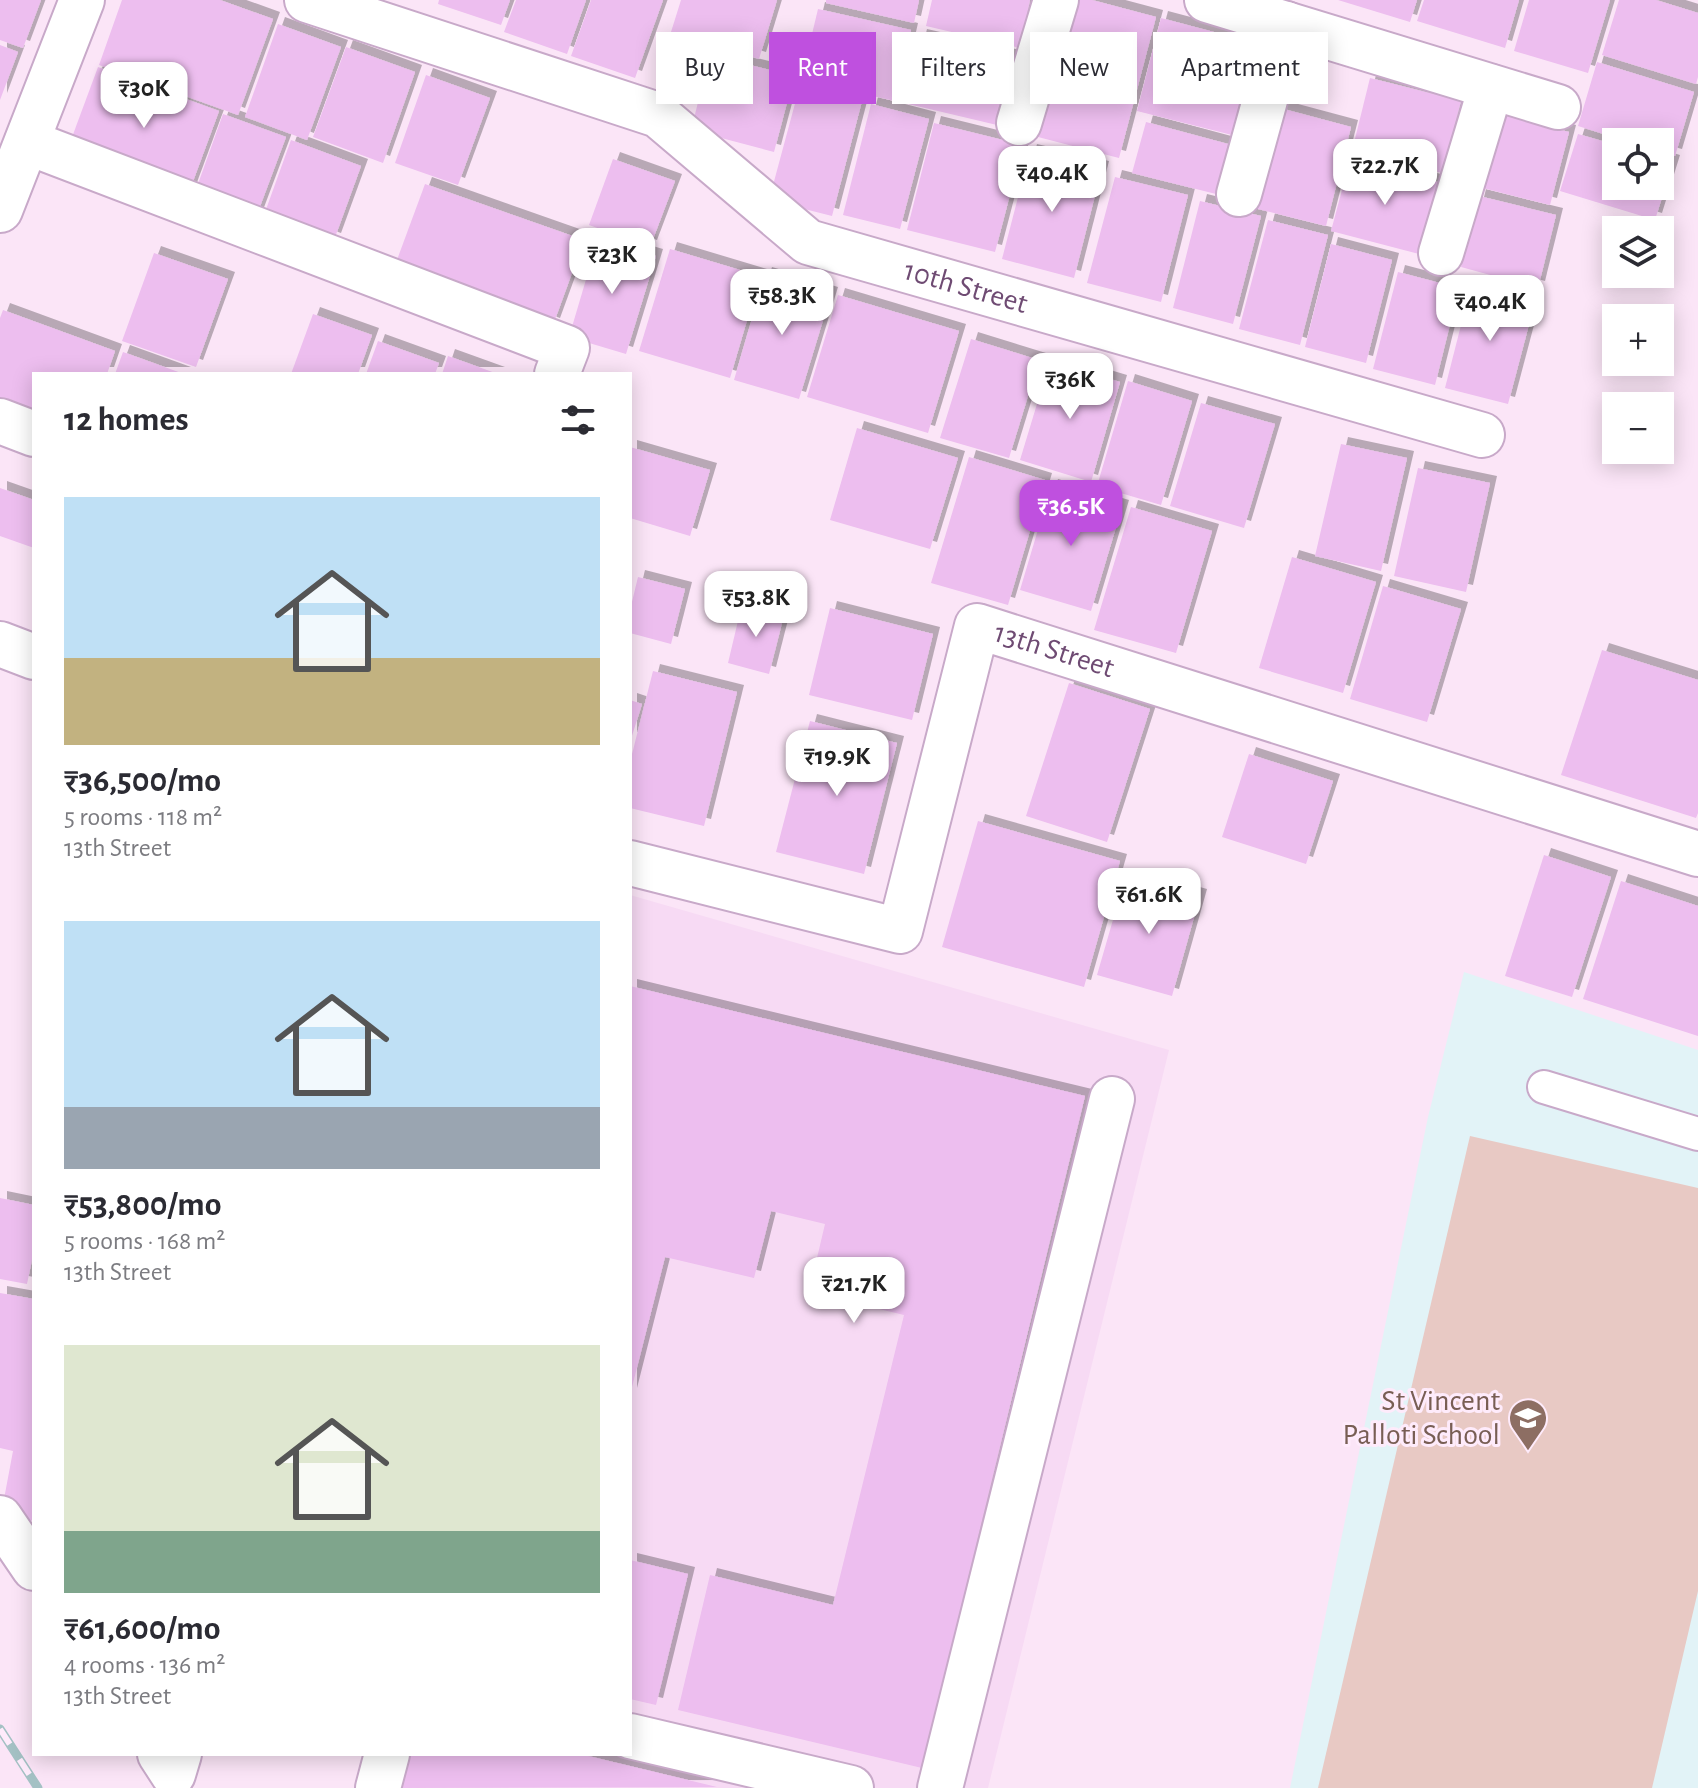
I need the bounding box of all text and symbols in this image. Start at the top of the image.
chip: Buy [656,32,753,104]
chip: Rent [769,32,876,104]
chip: Filters [892,32,1014,104]
chip: New [1030,32,1137,104]
chip: Apartment [1153,32,1328,104]
pin: ₹30K [97,62,191,130]
text: ₹30K [119,75,169,101]
map controls [1602,128,1674,464]
button: locate [1602,128,1674,200]
pin: ₹22.7K [1320,139,1450,207]
pin: ₹40.4K [987,146,1117,214]
text: ₹22.7K [1351,152,1419,178]
text: ₹40.4K [1016,159,1088,185]
button: layers [1602,216,1674,288]
pin: ₹23K [565,228,659,296]
text: ₹23K [587,241,637,267]
street label: 10th Street [901,255,1031,319]
pin: ₹58.3K [717,269,847,337]
pin: ₹40.4K [1425,275,1555,343]
text: ₹58.3K [748,282,816,308]
text: ₹40.4K [1454,288,1526,314]
button: + [1602,304,1674,376]
pin: ₹36K [1023,353,1117,421]
text: ₹36K [1045,366,1095,392]
button: − [1602,392,1674,464]
icon: filters [556,398,600,442]
text: 12 homes [64,403,189,437]
pin: ₹36.5K [1006,480,1136,548]
text: ₹36.5K [1037,493,1105,519]
icon: home [260,549,404,693]
pin: ₹53.8K [691,571,821,639]
text: ₹53.8K [722,584,790,610]
street label: 13th Street [991,617,1118,683]
pin: ₹19.9K [772,730,902,798]
text: ₹19.9K [804,743,870,769]
text: ₹36,500/mo [64,764,221,798]
text: 5 rooms · 118 m² [64,804,222,830]
text: 13th Street [64,835,171,861]
pin: ₹61.6K [1084,868,1214,936]
text: ₹61.6K [1116,881,1182,907]
icon: home [260,973,404,1117]
text: ₹53,800/mo [64,1188,221,1222]
text: 5 rooms · 168 m² [64,1228,225,1254]
pin: ₹21.7K [789,1257,919,1325]
text: 13th Street [64,1259,171,1285]
text: ₹21.7K [822,1270,886,1296]
place label: St Vincent Palloti School [1342,1386,1500,1450]
icon: home [260,1397,404,1541]
school or university icon: St Vincent Palloti School [1507,1397,1549,1452]
text: ₹61,600/mo [64,1612,220,1646]
text: 4 rooms · 136 m² [64,1652,225,1678]
text: 13th Street [64,1683,171,1709]

